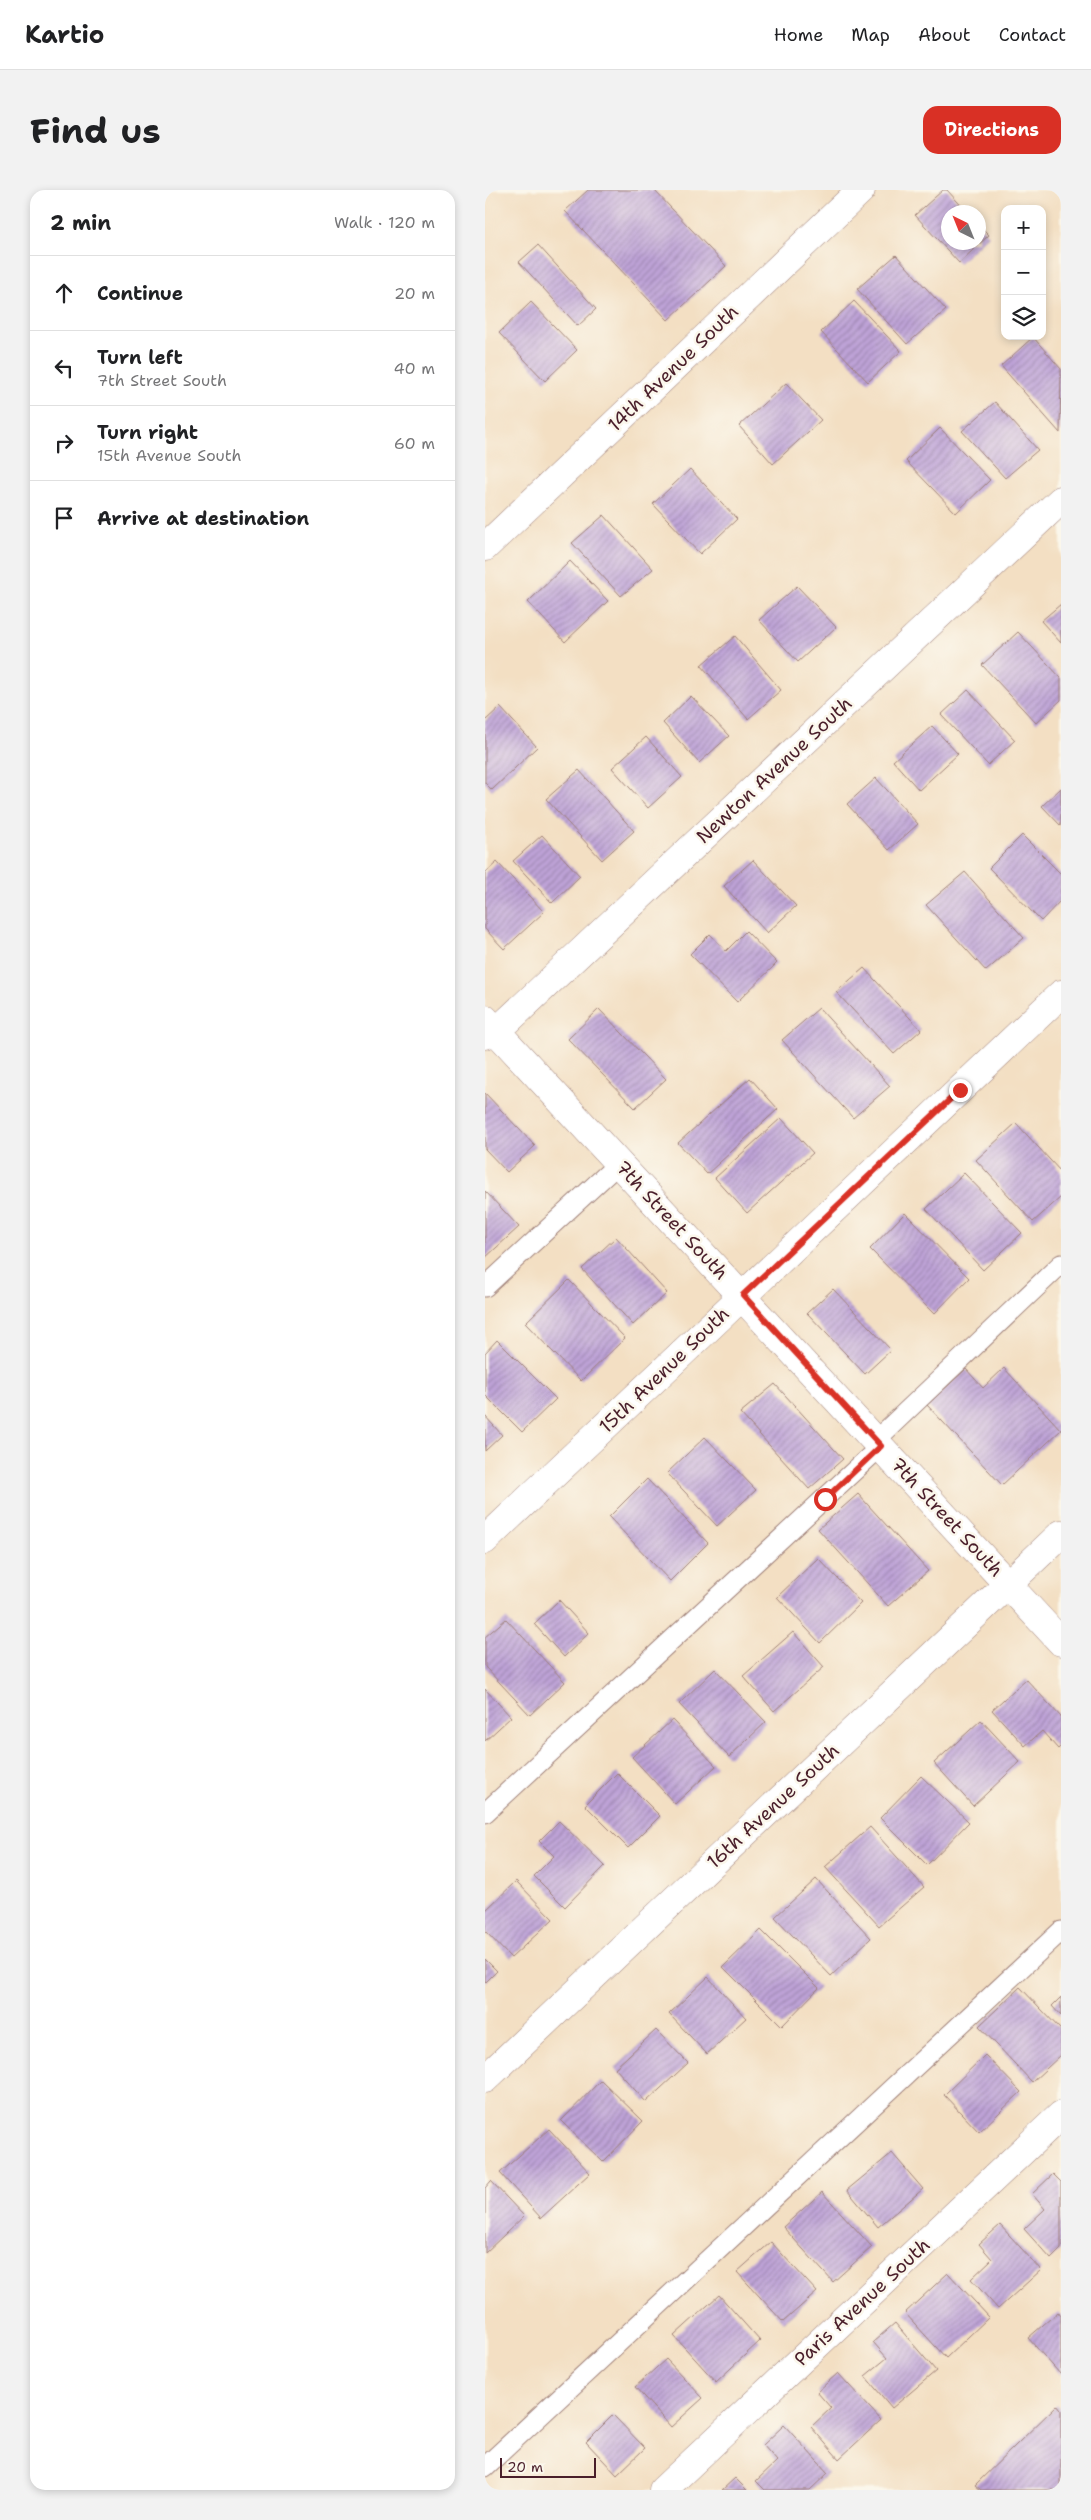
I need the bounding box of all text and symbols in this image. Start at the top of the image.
text: Kartio [25,19,104,51]
text: Home [774,23,823,47]
text: Map [851,23,890,47]
text: About [918,23,971,47]
text: Contact [999,23,1066,47]
button: Directions [923,106,1061,154]
text: Find us [30,107,161,154]
north arrow [941,205,986,250]
map controls [1001,205,1046,340]
button: + [1001,205,1046,250]
text: 2 min [50,209,111,237]
text: Walk · 120 m [334,212,435,233]
button: − [1001,250,1046,295]
icon: ahead [50,279,78,307]
text: Continue [97,281,183,306]
text: 20 m [394,283,435,304]
button: layers [1001,295,1046,340]
street label: 14th Avenue South [602,299,744,437]
text: Turn left [97,345,183,370]
icon: left [50,354,78,382]
text: 40 m [393,358,435,379]
text: 7th Street South [97,370,227,391]
text: Turn right [97,420,198,445]
icon: right [50,429,78,457]
text: 60 m [394,433,435,454]
text: 15th Avenue South [97,445,242,466]
icon: arrive [50,504,78,532]
text: Arrive at destination [97,506,309,531]
street label: Newton Avenue South [691,691,857,849]
route end [949,1079,972,1102]
street label: 7th Street South [610,1155,734,1285]
street label: 15th Avenue South [594,1301,734,1439]
street label: 7th Street South [885,1452,1009,1582]
route start [814,1488,837,1511]
street label: 16th Avenue South [701,1738,845,1874]
street label: Paris Avenue South [789,2233,935,2371]
scale bar [500,2455,596,2478]
text: 20 m [507,2458,543,2476]

